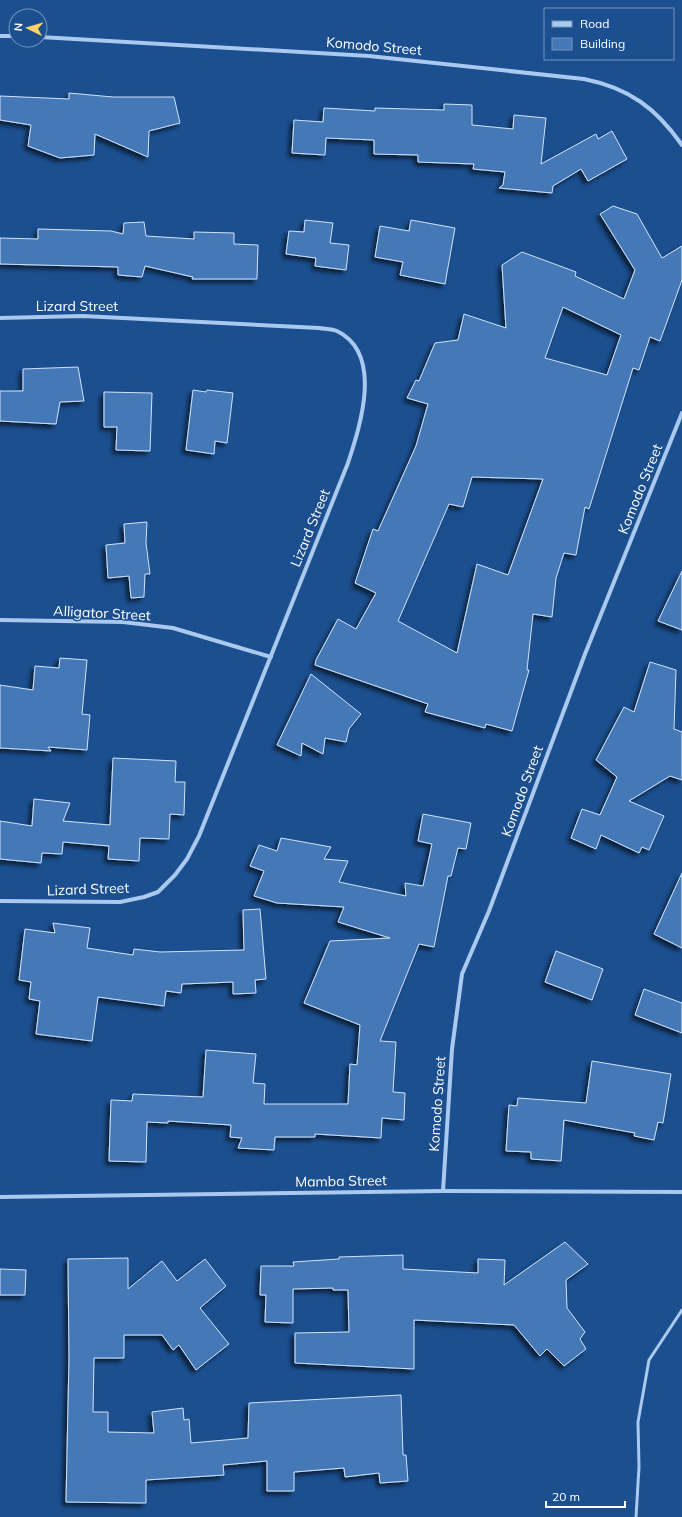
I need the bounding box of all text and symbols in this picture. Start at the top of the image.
north arrow [8,8,48,48]
legend [544,8,674,60]
text: Road [580,16,609,31]
text: N [11,22,25,32]
street label: Komodo Street [326,33,423,59]
text: Building [580,36,625,51]
street label: Lizard Street [36,297,118,315]
street label: Komodo Street [614,441,666,537]
street label: Lizard Street [286,486,334,570]
street label: Alligator Street [53,601,151,625]
street label: Komodo Street [497,743,547,839]
street label: Lizard Street [47,879,130,899]
street label: Komodo Street [425,1056,449,1152]
street label: Mamba Street [295,1171,387,1191]
scale bar [546,1483,625,1509]
text: 20 m [552,1489,580,1504]

